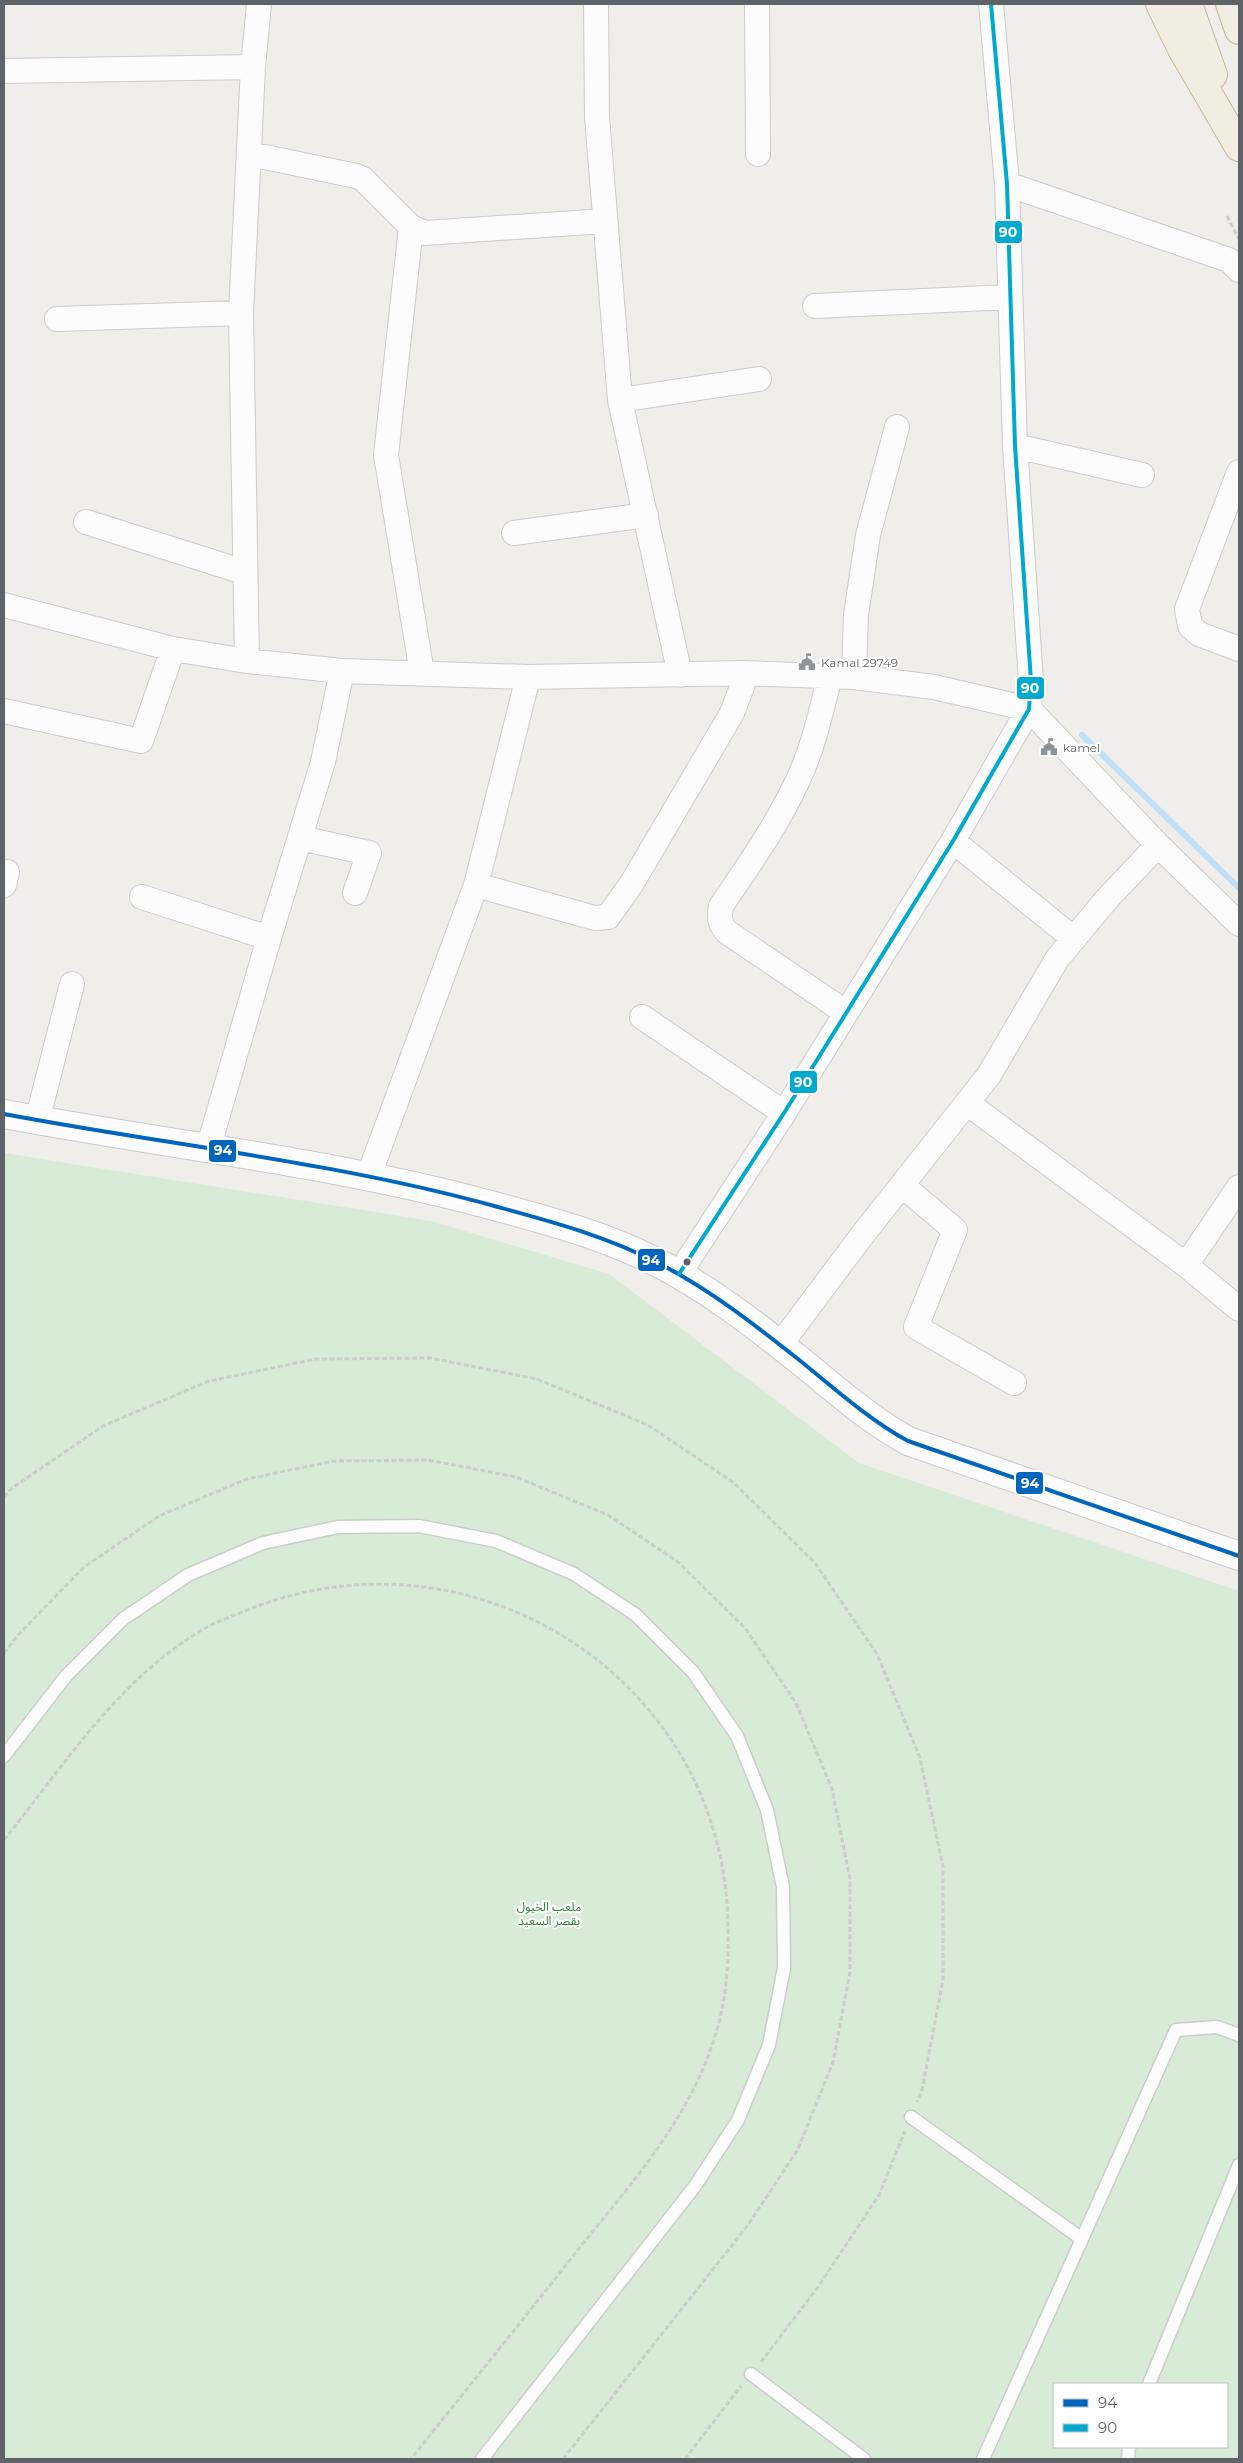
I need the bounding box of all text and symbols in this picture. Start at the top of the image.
line badge: 90 [994,220,1023,244]
text: 90 [999,223,1017,241]
public building icon: Kamal 29749 [797,652,817,672]
place label: Kamal 29749 [821,655,898,670]
line badge: 90 [1016,676,1045,700]
text: 90 [1021,679,1039,697]
public building icon: kamel [1039,737,1059,757]
place label: kamel [1063,740,1100,755]
line badge: 90 [789,1070,818,1094]
text: 90 [794,1073,812,1091]
line badge: 94 [208,1139,237,1163]
text: 94 [214,1141,233,1159]
line badge: 94 [637,1248,666,1272]
text: 94 [642,1251,661,1269]
unlabelled marker [682,1257,692,1267]
line badge: 94 [1015,1471,1044,1495]
text: 94 [1021,1474,1040,1492]
park label: ملعب الخيول بقصر السعيد [517,1899,581,1928]
legend [1053,2383,1228,2448]
text: 94 [1098,2393,1117,2412]
text: 90 [1098,2418,1117,2437]

